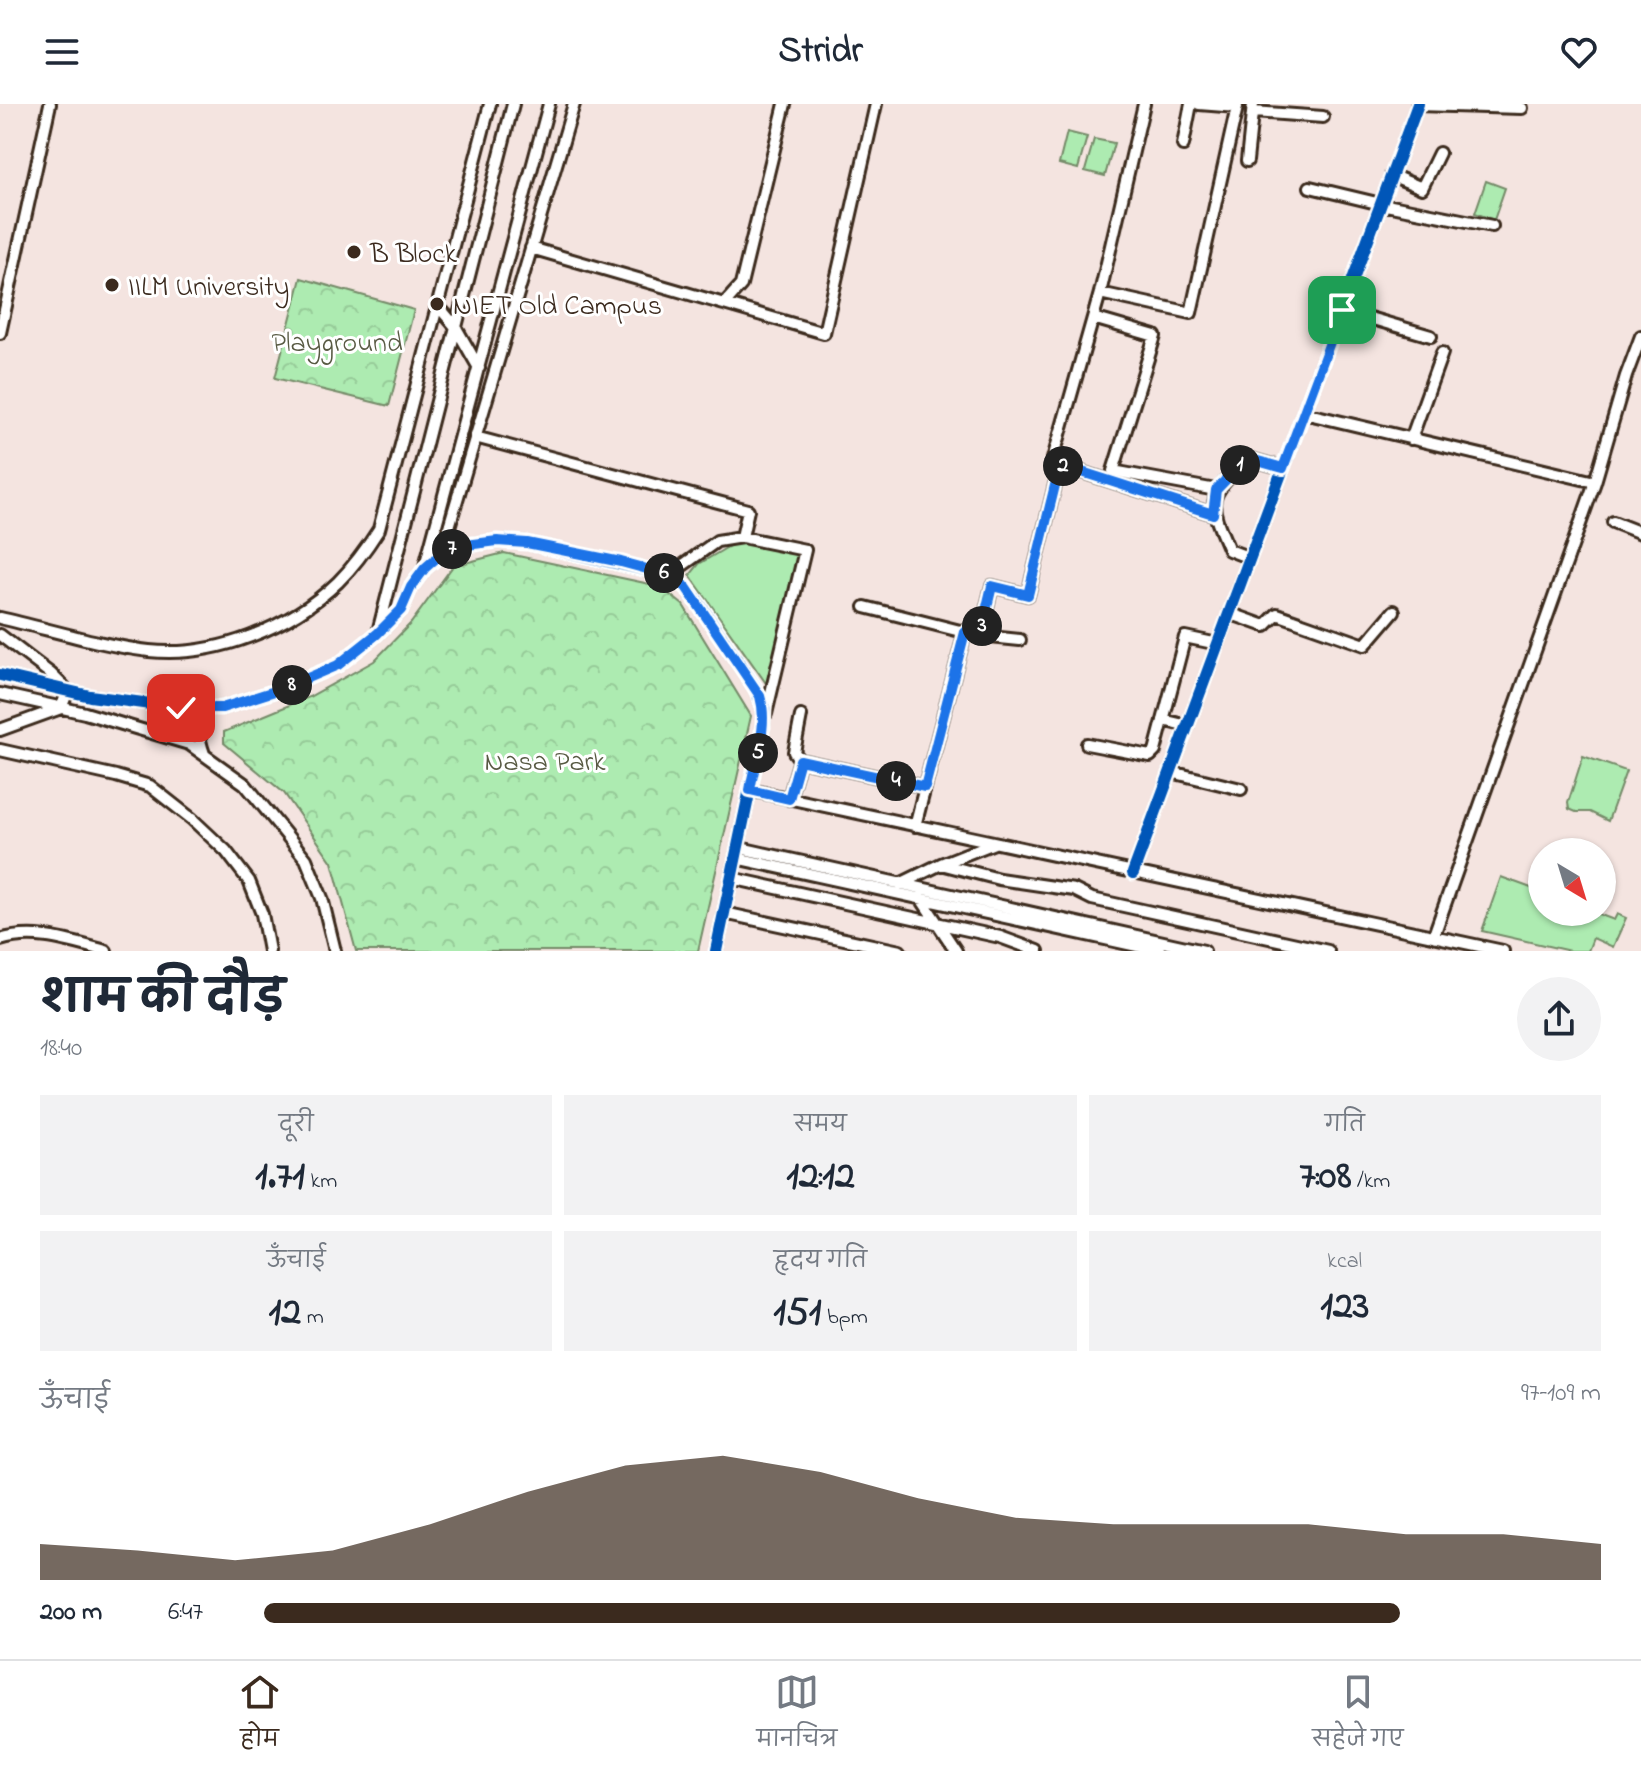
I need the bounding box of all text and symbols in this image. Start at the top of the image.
text: Stridr [778,26,863,79]
icon: menu [40,30,84,74]
icon: heart [1557,30,1601,74]
place label: B Block [369,235,458,276]
marker: B Block [345,243,363,261]
place label: IILM University [128,268,289,309]
marker: IILM University [103,276,121,294]
pin [1308,276,1376,344]
place label: NIET Old Campus [453,287,662,328]
icon: arrive [1320,288,1364,332]
marker: NIET Old Campus [428,295,446,313]
park label: Playground [271,324,403,365]
pin: 1 [1220,445,1260,485]
pin: 2 [1043,446,1083,486]
text: 1 [1237,449,1244,481]
text: 2 [1058,450,1068,482]
pin: 7 [432,529,472,569]
text: 7 [447,533,457,565]
pin: 6 [644,553,684,593]
text: 6 [659,557,669,589]
pin: 3 [962,606,1002,646]
text: 3 [977,610,987,642]
pin: 8 [272,665,312,705]
text: 8 [288,669,296,701]
pin [147,674,215,742]
icon: check [159,686,203,730]
pin: 5 [738,733,778,773]
text: 5 [752,737,764,769]
park label: Nasa Park [485,743,606,784]
pin: 4 [876,761,916,801]
text: 4 [891,765,901,797]
north arrow [1528,838,1616,926]
map controls [1528,838,1616,926]
text: शाम की दौड़ [40,968,285,1032]
button: share [1517,977,1601,1061]
text: 18:40 [40,1030,82,1068]
text: दूरी [279,1110,313,1142]
text: समय [794,1110,847,1142]
text: गति [1325,1110,1365,1142]
text: 1.71 [255,1148,305,1207]
text: 12:12 [786,1148,855,1207]
text: 7:08 [1299,1148,1351,1207]
text: km [305,1166,337,1198]
text: /km [1351,1166,1390,1198]
text: ऊँचाई [267,1246,326,1278]
text: हृदय गति [774,1246,867,1278]
text: kcal [1327,1246,1362,1278]
text: 123 [1320,1278,1369,1337]
text: 12 [269,1284,301,1343]
text: 151 [773,1284,822,1343]
text: m [301,1302,324,1334]
text: bpm [822,1302,868,1334]
text: 97–109 m [1521,1375,1601,1413]
text: ऊँचाई [40,1383,110,1421]
text: 200 m [40,1594,102,1632]
text: 6:47 [168,1594,203,1632]
tab: होम [238,1670,282,1763]
tab: मानचित्र [757,1670,837,1763]
tab: सहेजे गए [1312,1670,1403,1763]

